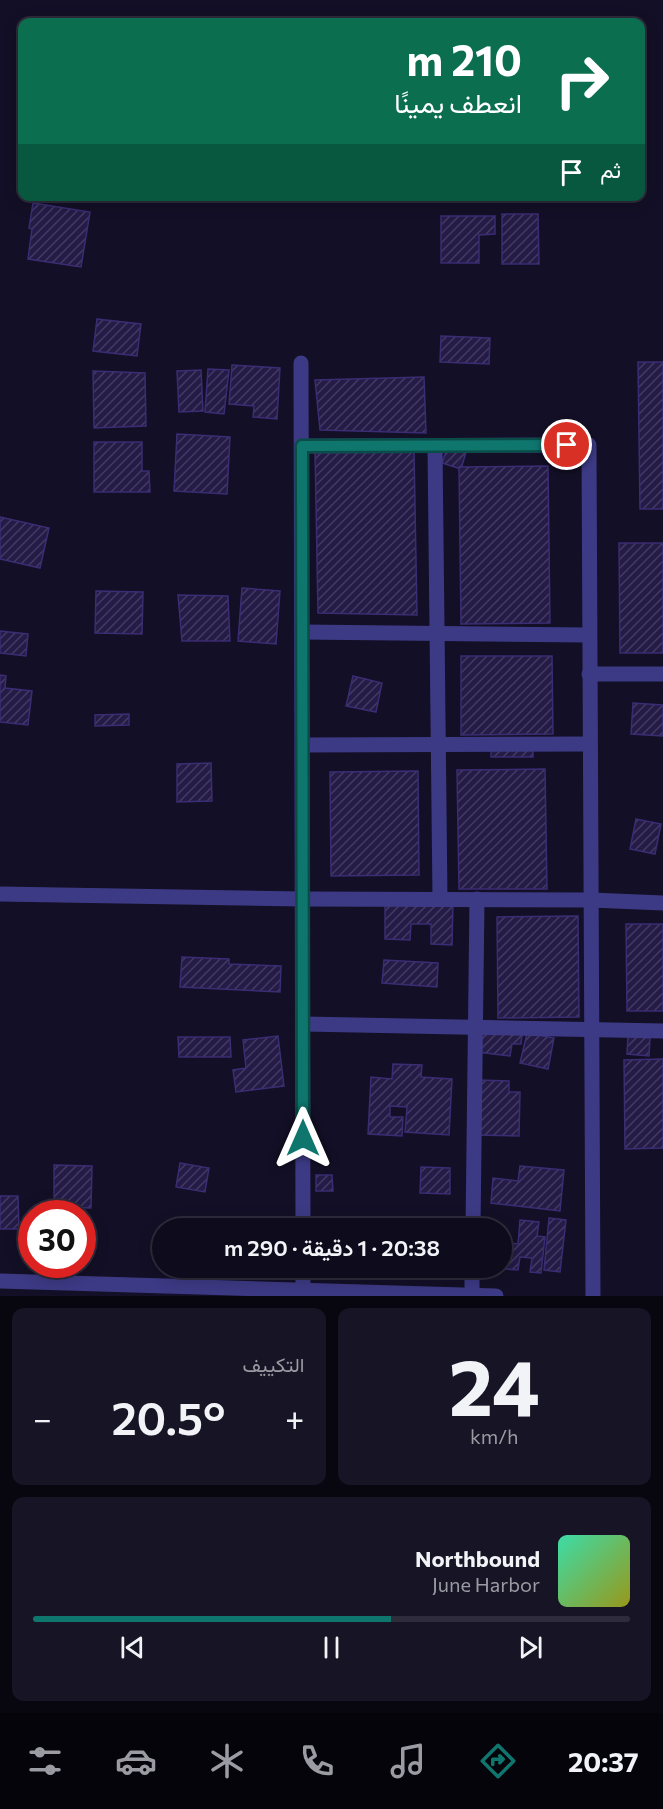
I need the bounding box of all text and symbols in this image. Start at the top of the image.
text: 210 m [407,33,522,85]
icon: right [543,42,621,120]
text: انعطف يمينًا [394,86,522,119]
icon: arrive [555,156,588,189]
text: ثم [600,156,621,183]
pin [541,419,592,470]
icon: arrive [550,428,583,461]
position arrow [271,1106,335,1170]
speed limit sign: 30 [18,1200,96,1278]
text: 20:38 · 1 دقيقة · 290 m [224,1234,440,1261]
text: 24 [449,1337,540,1432]
text: التكييف [242,1352,305,1376]
text: 20.5° [111,1389,225,1444]
text: − [33,1397,52,1438]
text: + [285,1397,304,1438]
text: km/h [470,1424,519,1448]
text: Northbound [415,1545,540,1572]
text: June Harbor [432,1572,540,1596]
icon: previous [116,1631,149,1664]
icon: pause [315,1631,348,1664]
icon: next [514,1631,547,1664]
icon: filters [24,1740,66,1782]
icon: car [115,1740,157,1782]
icon: climate [206,1740,248,1782]
icon: phone [296,1740,338,1782]
icon: music [387,1740,429,1782]
icon: directions [477,1740,519,1782]
text: 20:37 [568,1745,639,1778]

